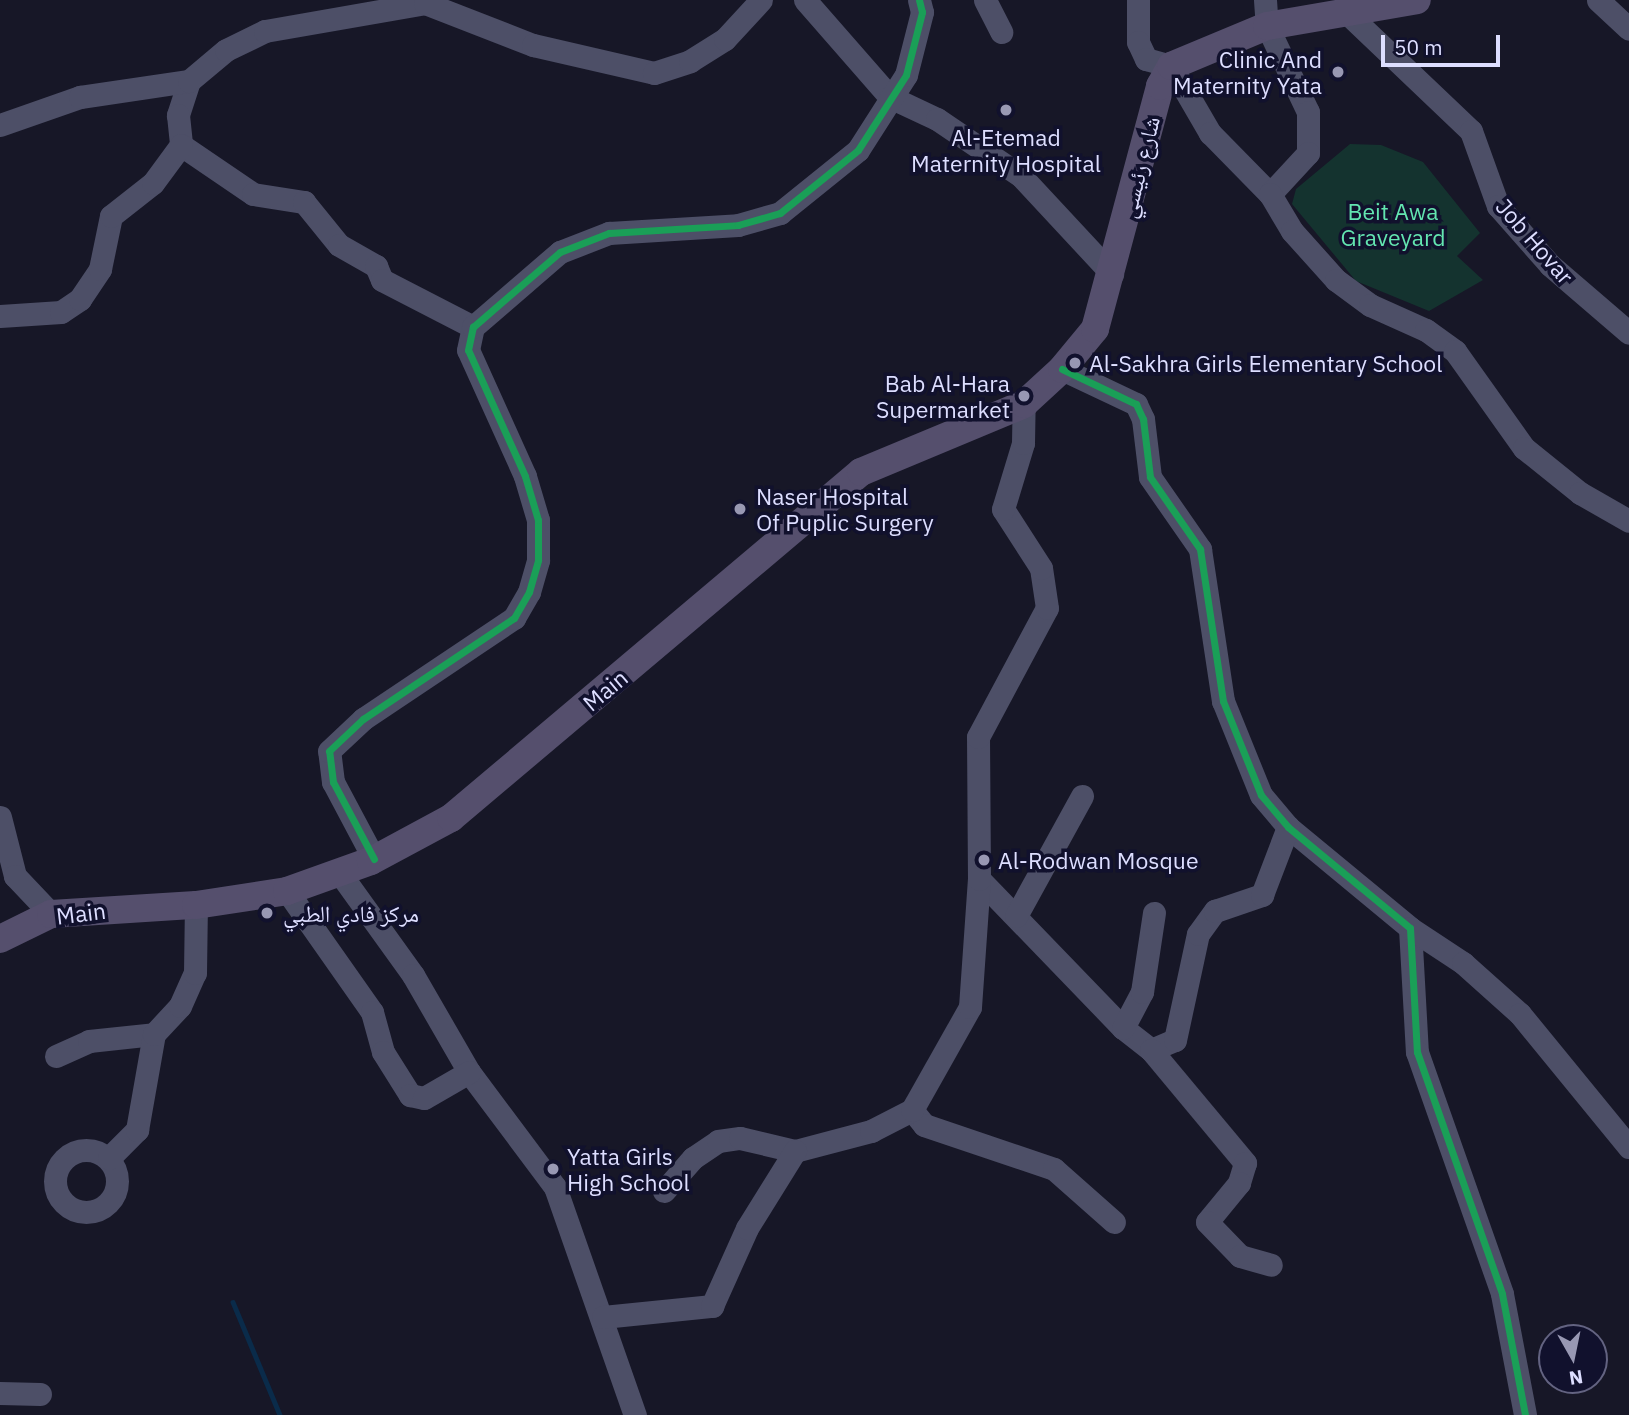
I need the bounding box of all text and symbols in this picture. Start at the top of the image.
scale bar [1384,21,1503,65]
text: 50 m [1394,33,1443,61]
place label: Clinic And Maternity Yata [1173,45,1322,99]
marker: Clinic And Maternity Yata [1328,62,1348,82]
marker: Al-Etemad Maternity Hospital [996,100,1016,120]
street label: شارع رئيسي [1113,113,1165,221]
place label: Al-Etemad Maternity Hospital [911,123,1101,177]
street label: Job Hovar [1490,193,1580,289]
park label: Beit Awa Graveyard [1340,197,1446,251]
place label: Al-Sakhra Girls Elementary School [1089,349,1442,377]
marker: Al-Sakhra Girls Elementary School [1067,355,1083,371]
place label: Bab Al-Hara Supermarket [876,369,1010,423]
marker: Bab Al-Hara Supermarket [1016,388,1032,404]
place label: Naser Hospital Of Puplic Surgery [756,482,934,536]
marker: Naser Hospital Of Puplic Surgery [730,499,750,519]
street label: Main [577,663,633,717]
place label: Al-Rodwan Mosque [998,846,1199,874]
marker: Al-Rodwan Mosque [976,852,992,868]
street label: Main [55,896,107,930]
place label: مركز فادي الطبي [283,899,419,927]
marker: مركز فادي الطبي [257,903,277,923]
place label: Yatta Girls High School [567,1142,690,1196]
marker: Yatta Girls High School [545,1161,561,1177]
north arrow [1538,1324,1608,1394]
text: N [1567,1365,1585,1391]

